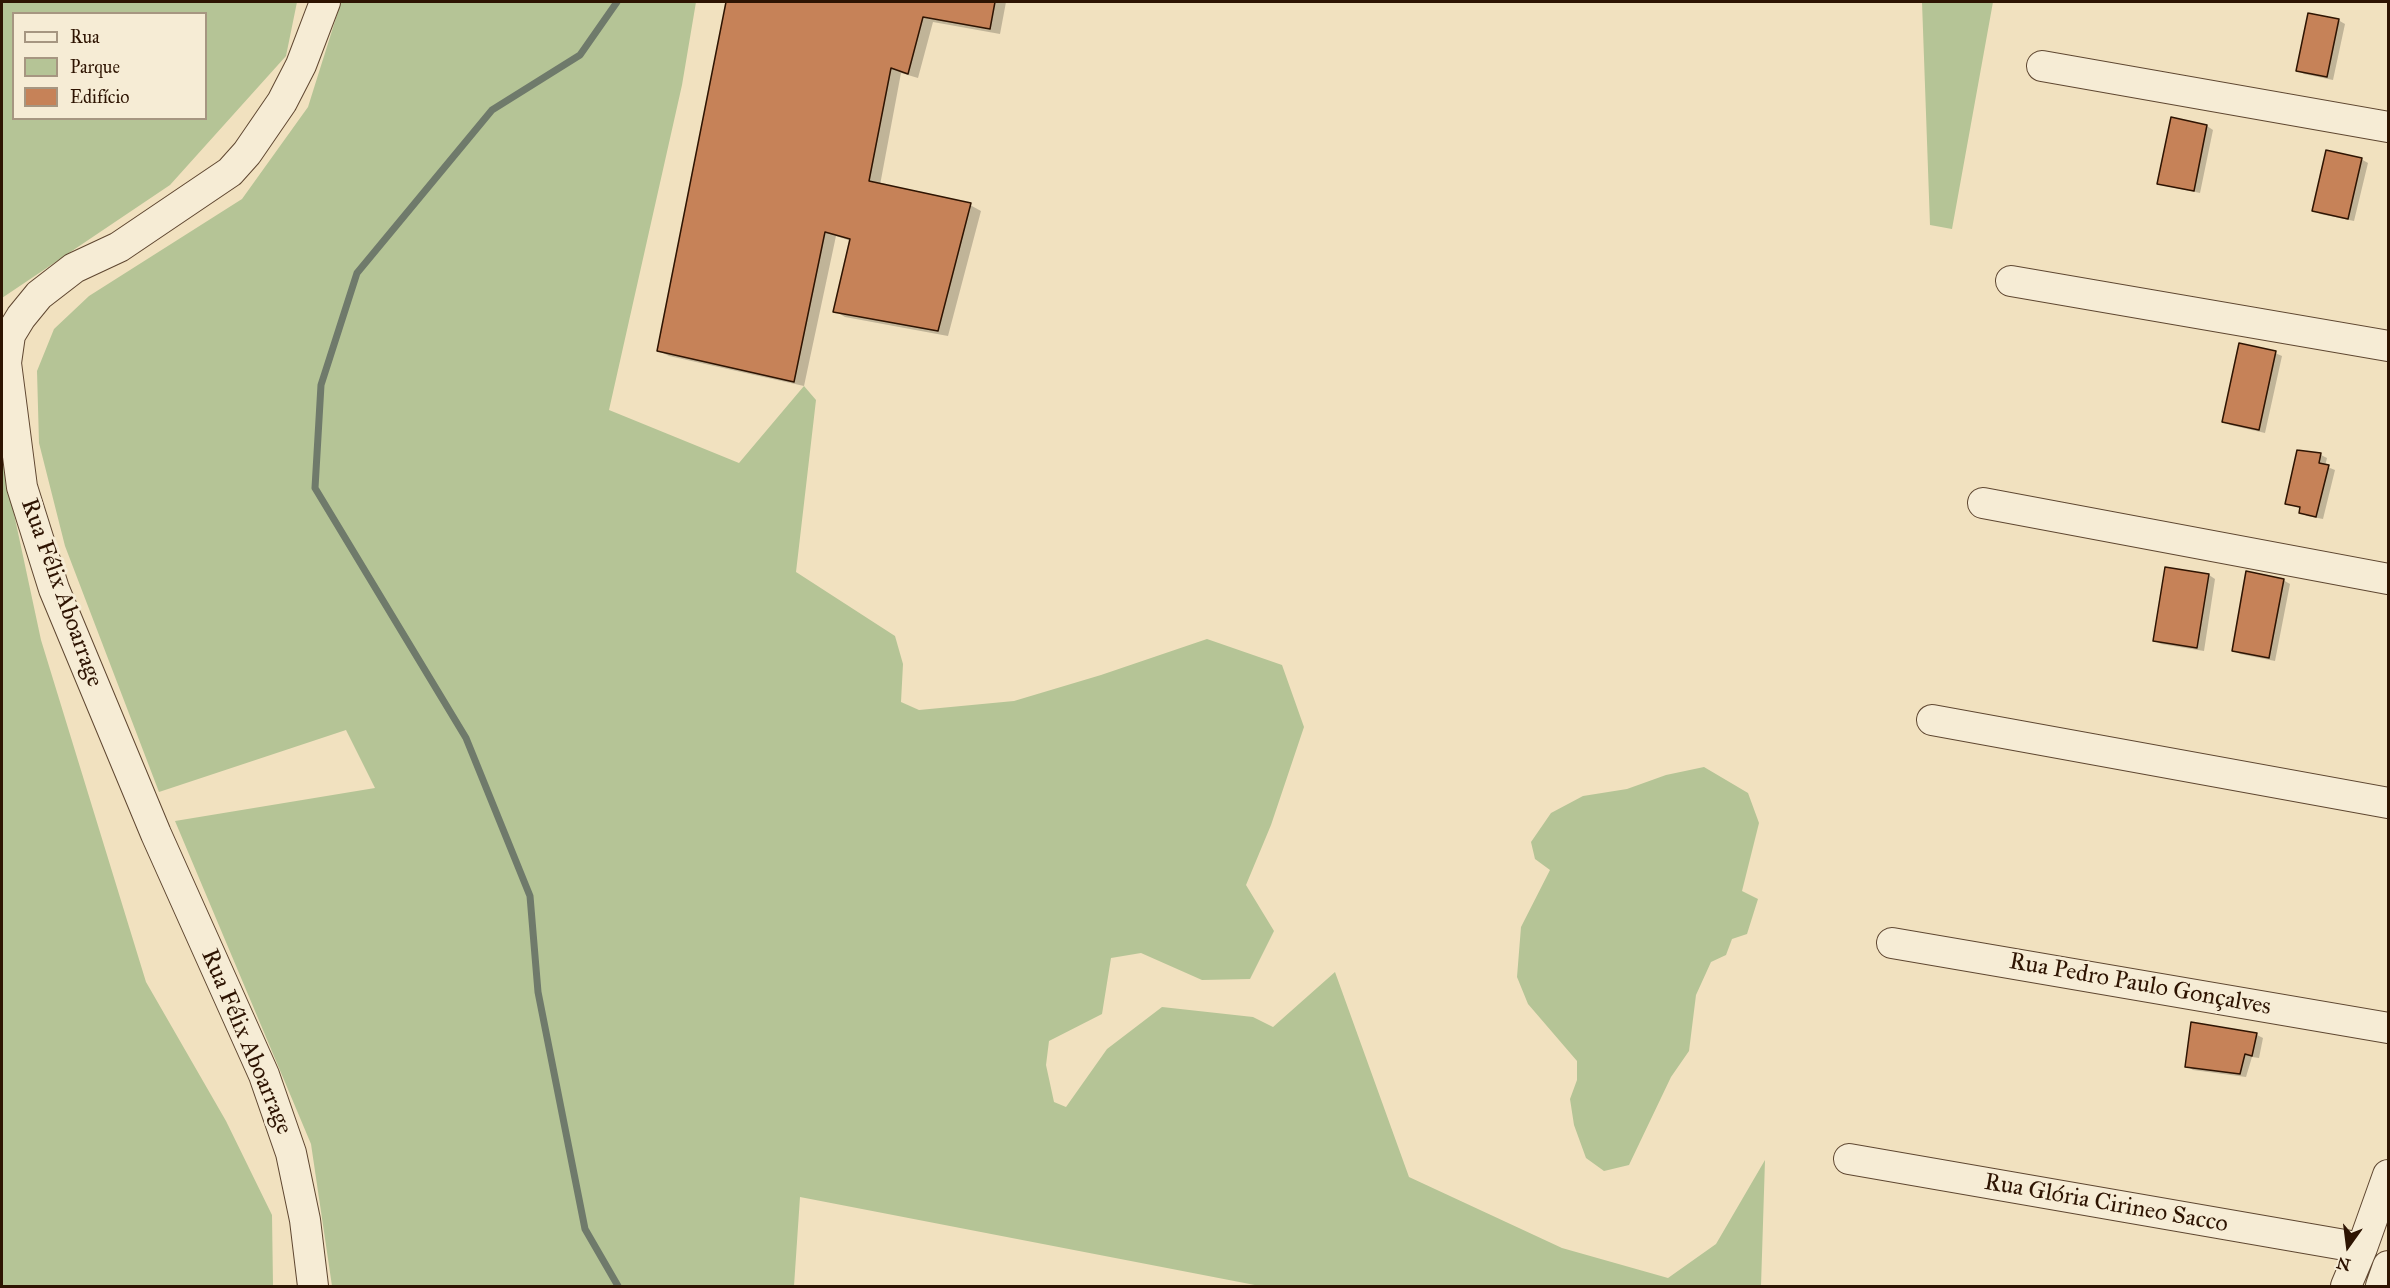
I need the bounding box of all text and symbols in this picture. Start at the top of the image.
legend [12,12,207,120]
text: Rua [70,26,100,48]
text: Parque [70,56,120,78]
text: Edifício [70,86,129,108]
street label: Rua Félix Aboarrage [14,495,108,691]
street label: Rua Félix Aboarrage [194,945,298,1139]
street label: Rua Pedro Paulo Gonçalves [2007,948,2273,1022]
street label: Rua Glória Cirineo Sacco [1982,1168,2230,1240]
north arrow [2318,1216,2378,1276]
text: N [2335,1253,2352,1275]

